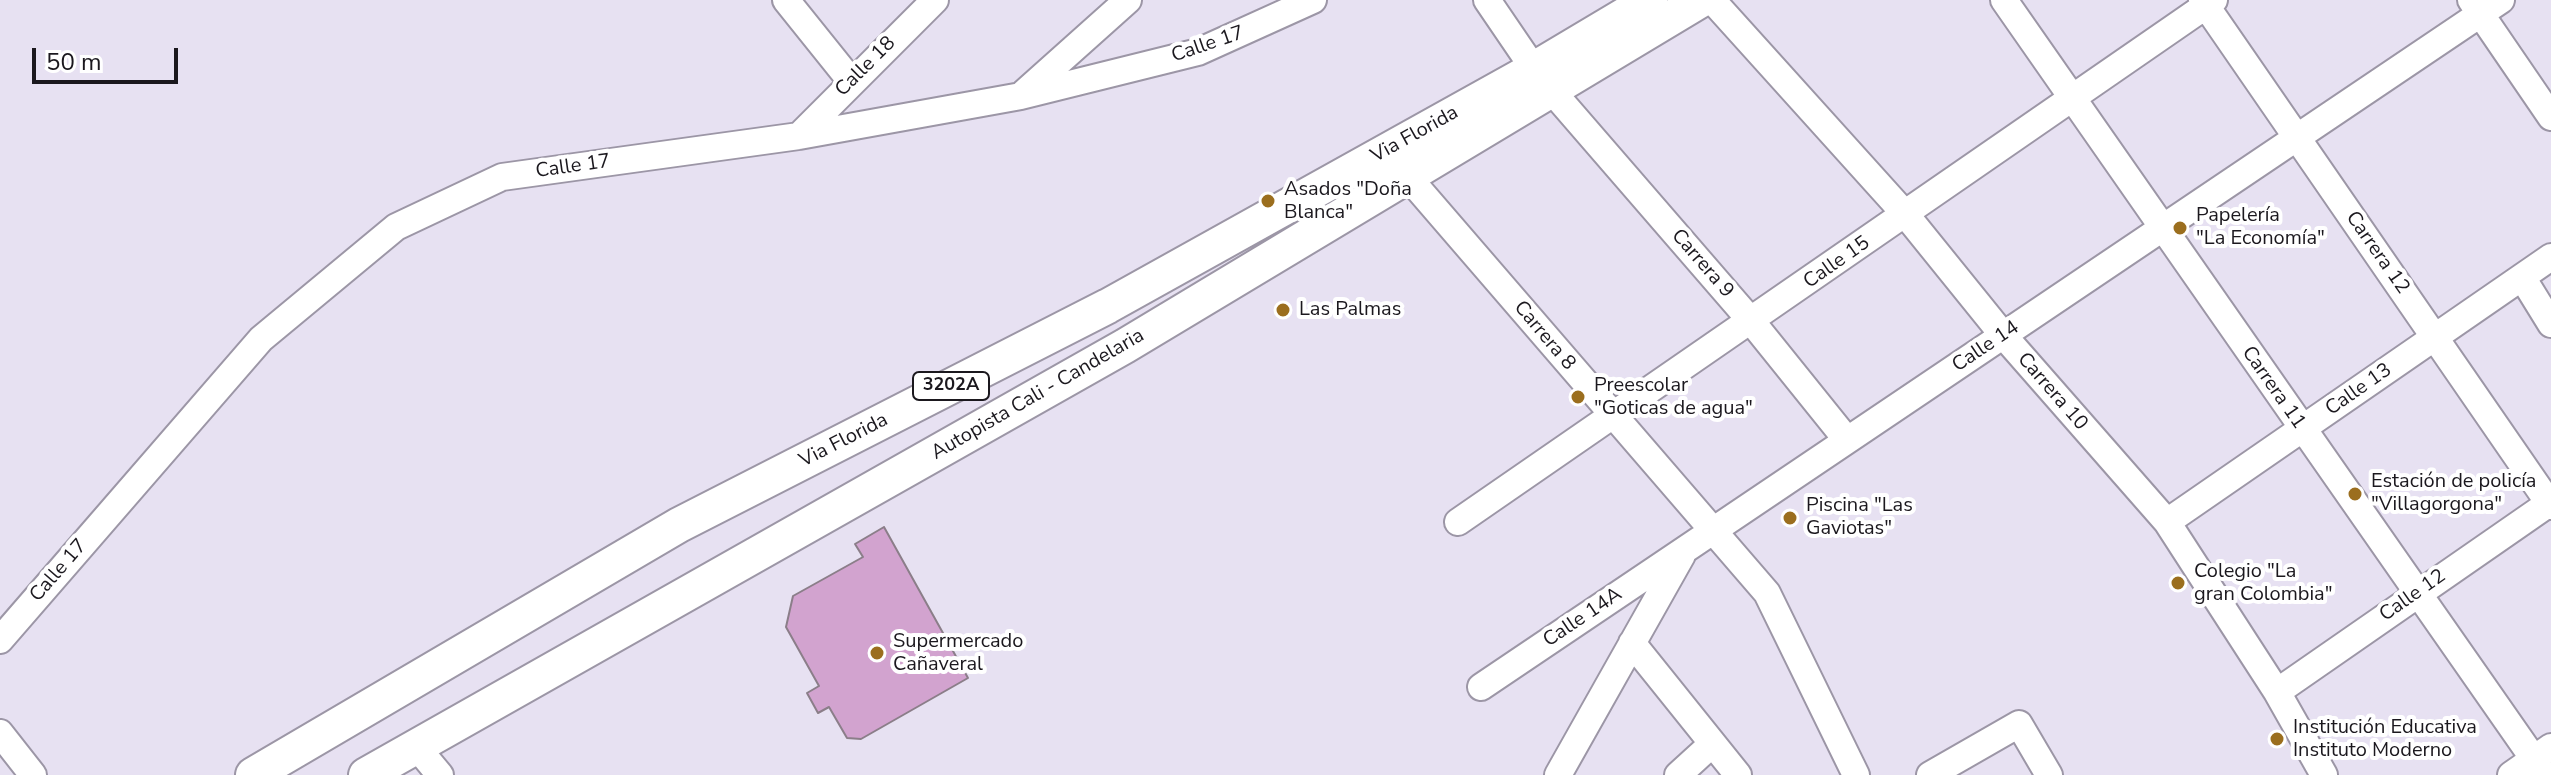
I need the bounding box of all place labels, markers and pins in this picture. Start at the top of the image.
place label: Asados "Doña Blanca" [1284,178,1412,225]
marker: Asados "Doña Blanca" [1259,192,1277,210]
place label: Papelería "La Economía" [2196,204,2325,251]
marker: Papelería "La Economía" [2171,219,2189,237]
place label: Las Palmas [1299,298,1401,322]
marker: Las Palmas [1274,301,1292,319]
place label: Preescolar "Goticas de agua" [1594,374,1753,421]
marker: Preescolar "Goticas de agua" [1569,388,1587,406]
place label: Estación de policía "Villagorgona" [2371,470,2536,517]
marker: Estación de policía "Villagorgona" [2346,485,2364,503]
place label: Piscina "Las Gaviotas" [1806,494,1913,541]
marker: Piscina "Las Gaviotas" [1781,509,1799,527]
place label: Colegio "La gran Colombia" [2194,560,2333,607]
marker: Colegio "La gran Colombia" [2169,574,2187,592]
place label: Supermercado Cañaveral [893,630,1023,677]
marker: Supermercado Cañaveral [868,644,886,662]
place label: Institución Educativa Instituto Moderno [2293,716,2477,763]
marker: Institución Educativa Instituto Moderno [2268,730,2286,748]

